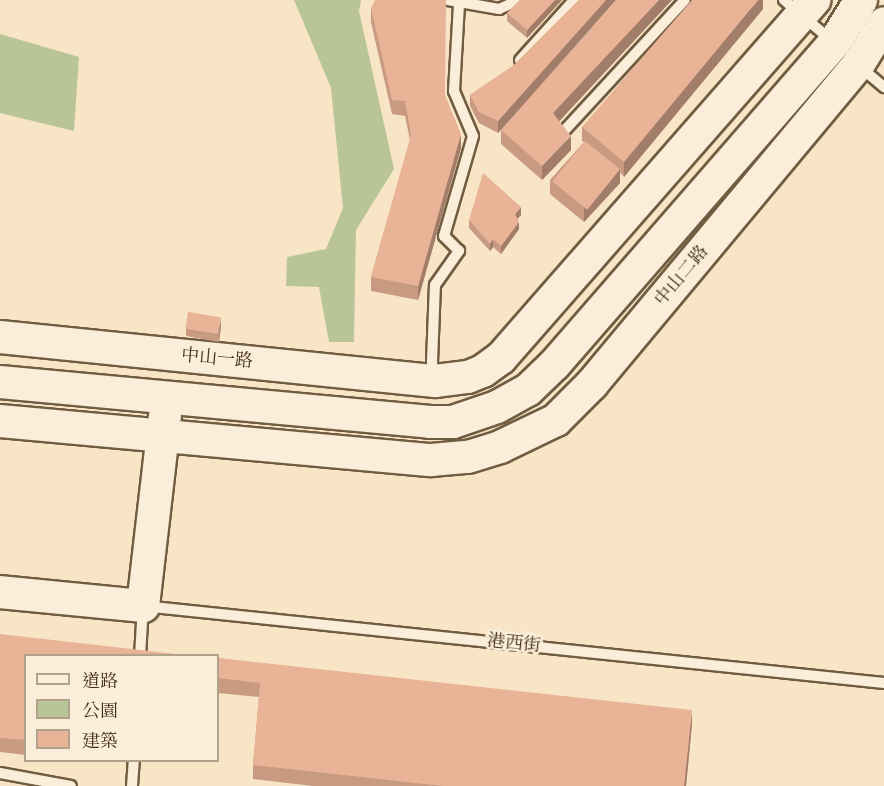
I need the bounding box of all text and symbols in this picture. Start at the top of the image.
street label: 中山二路 [651,241,713,311]
street label: 中山一路 [180,345,254,373]
street label: 港西街 [486,630,542,658]
legend [24,654,219,762]
text: 道路 [82,673,118,691]
text: 公園 [82,703,118,721]
text: 建築 [82,733,118,751]

